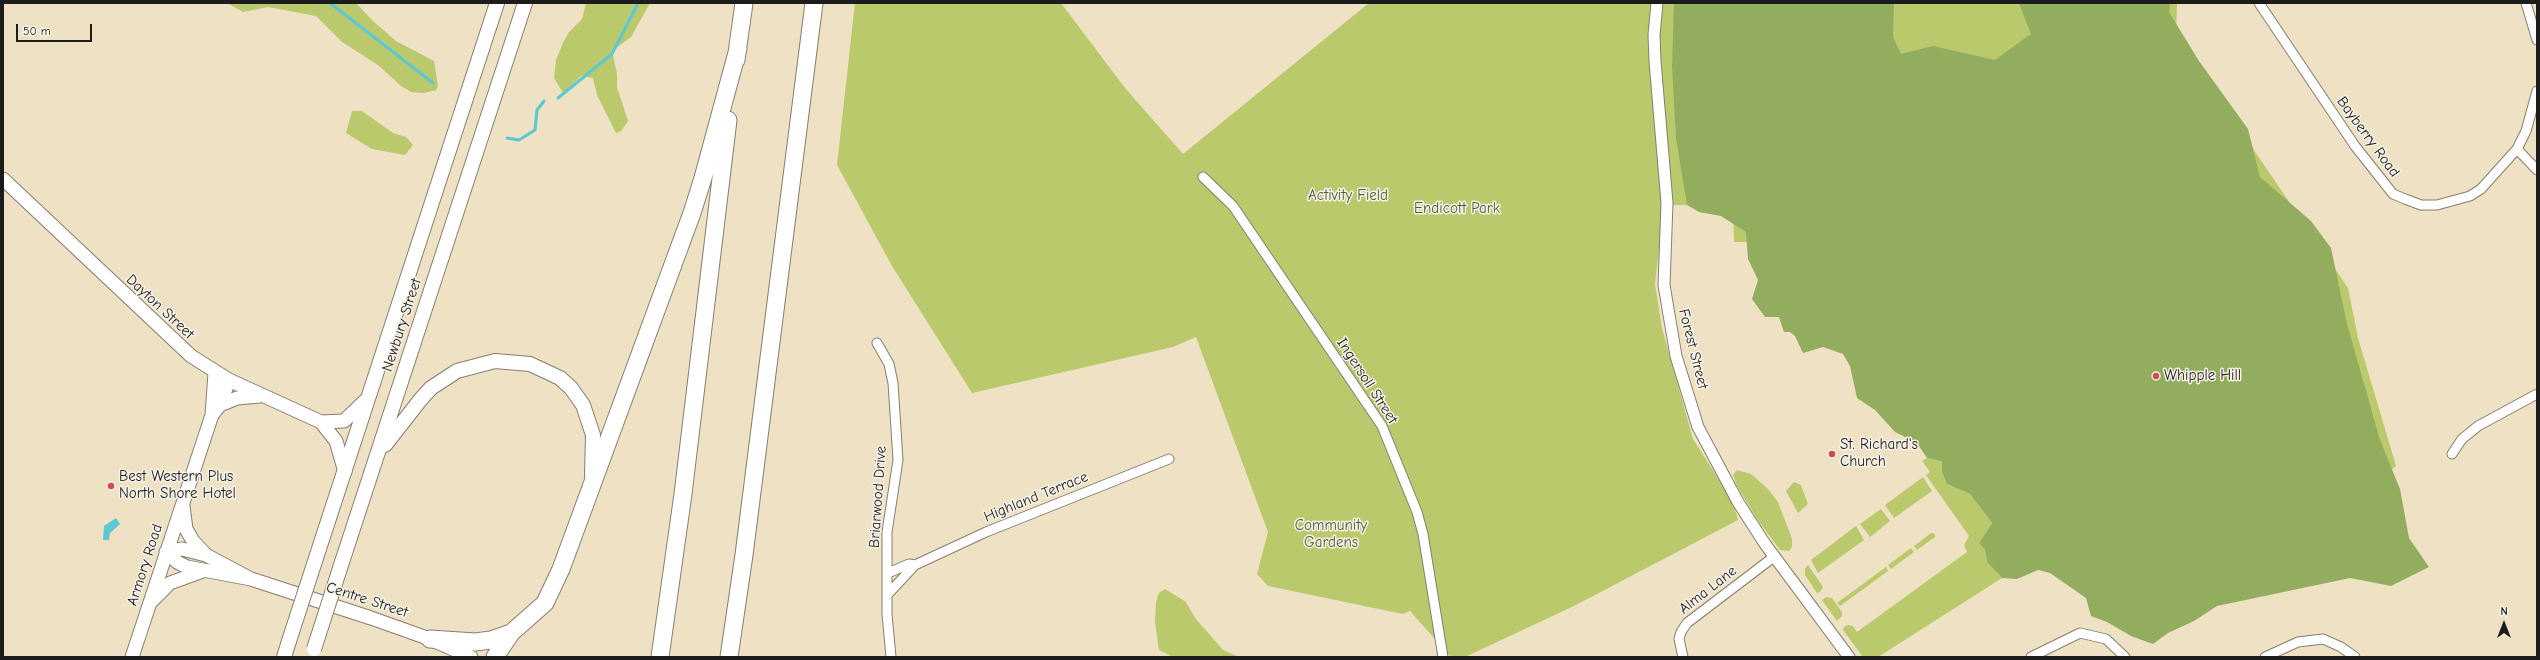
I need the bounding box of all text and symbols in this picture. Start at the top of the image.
scale bar [18,16,94,42]
text: 50 m [23,24,51,38]
street label: Bayberry Road [2333,93,2403,181]
park label: Activity Field [1308,187,1388,205]
park label: Endicott Park [1414,200,1500,218]
street label: Dayton Street [122,271,198,343]
street label: Newbury Street [378,276,426,374]
street label: Forest Street [1674,307,1712,391]
street label: Ingersoll Street [1333,335,1401,427]
place label: Whipple Hill [2164,367,2241,385]
marker: Whipple Hill [2151,371,2161,381]
place label: St. Richard's Church [1840,436,1918,471]
street label: Briarwood Drive [865,445,891,549]
marker: St. Richard's Church [1827,449,1837,459]
place label: Best Western Plus North Shore Hotel [119,468,236,503]
street label: Highland Terrace [981,468,1091,526]
marker: Best Western Plus North Shore Hotel [106,481,116,491]
park label: Community Gardens [1295,517,1367,552]
street label: Armory Road [123,522,167,608]
street label: Alma Lane [1676,562,1740,618]
street label: Centre Street [324,578,410,622]
north arrow [2484,604,2524,644]
text: N [2500,605,2508,618]

